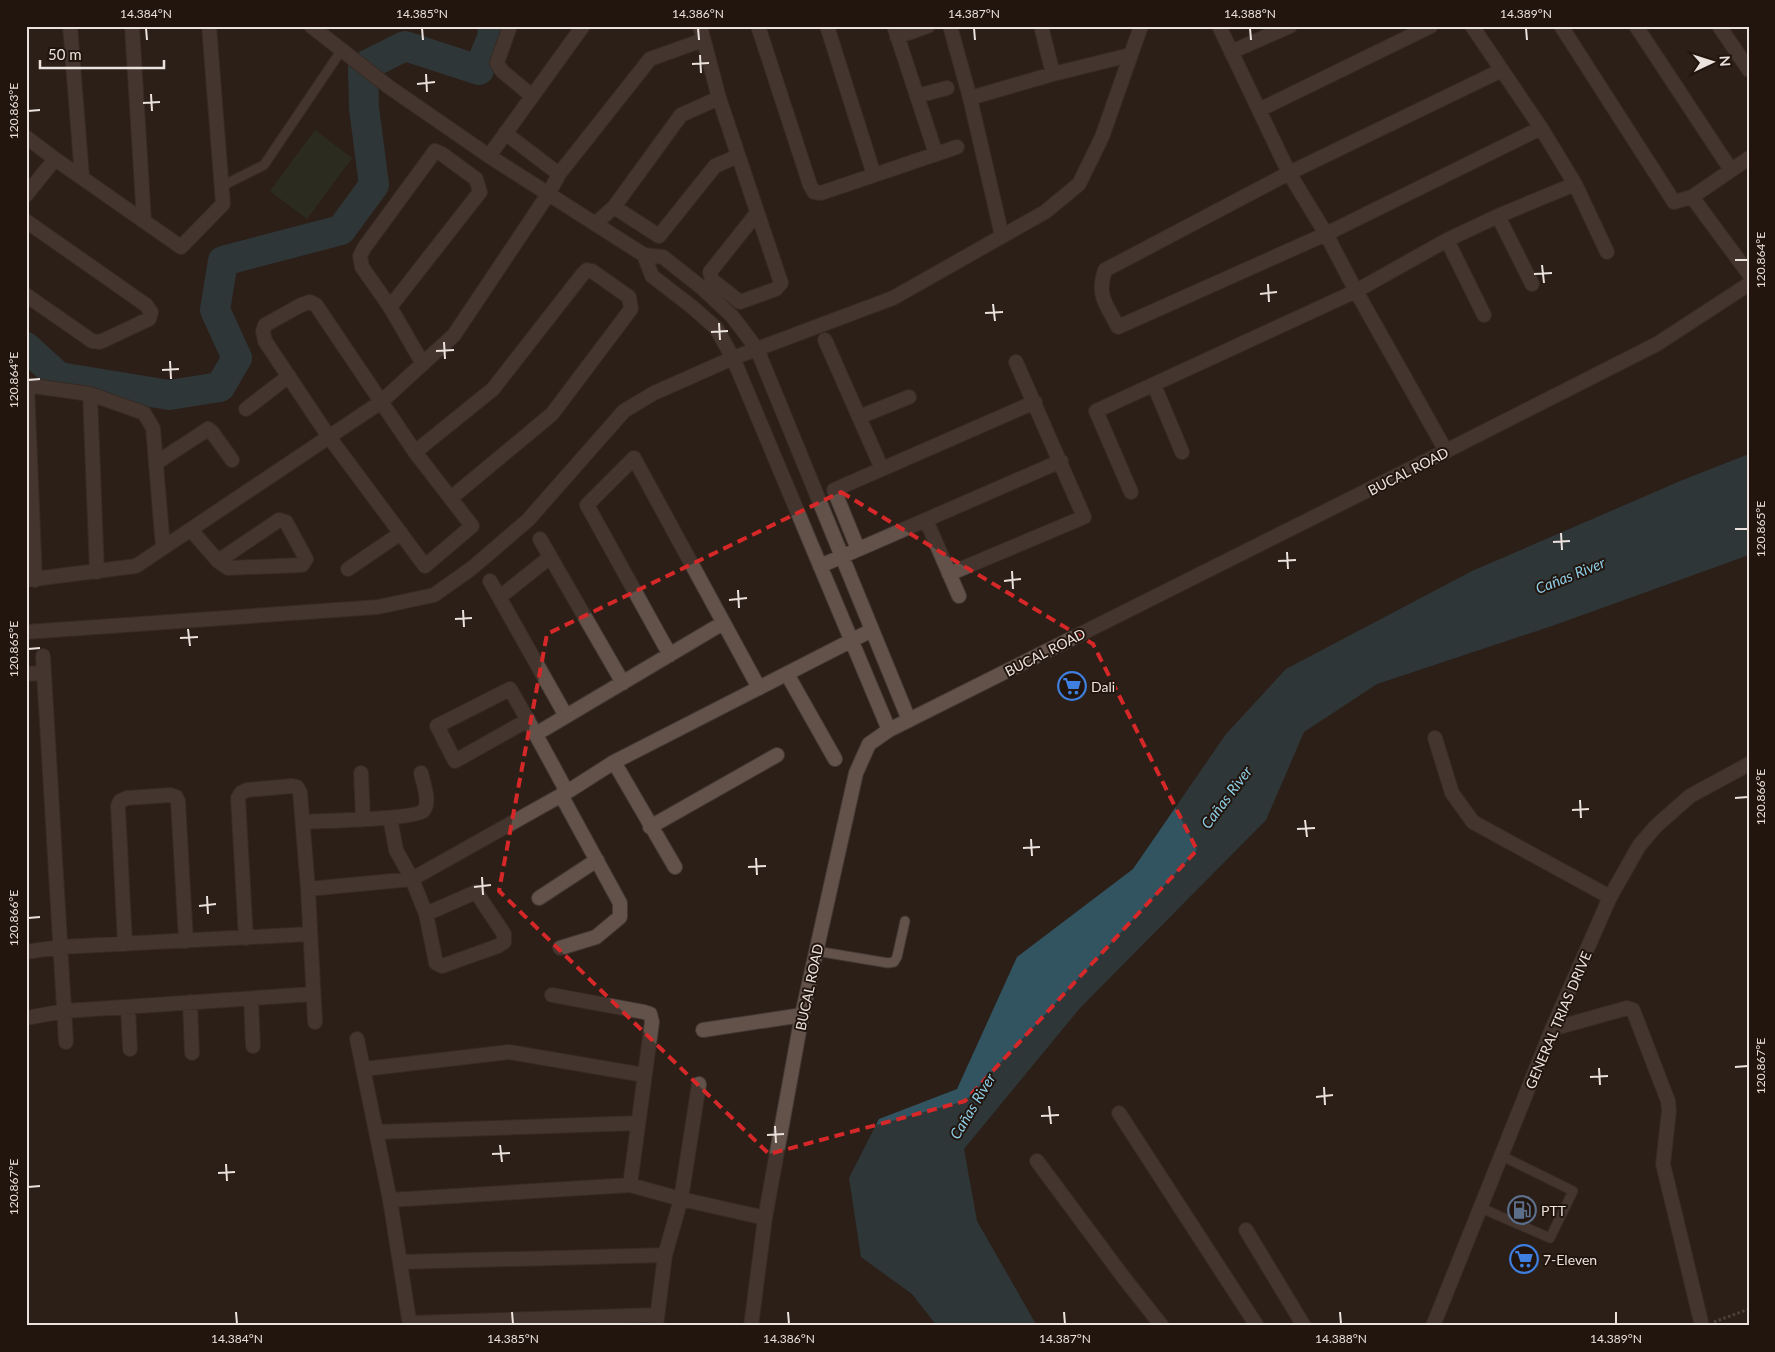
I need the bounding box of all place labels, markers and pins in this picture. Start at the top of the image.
supermarket icon: Dali [1057,671,1087,701]
place label: Dali [1091,678,1115,695]
fuel station icon: PTT [1507,1195,1537,1225]
place label: PTT [1541,1202,1567,1219]
supermarket icon: 7-Eleven [1509,1244,1539,1274]
place label: 7-Eleven [1543,1251,1597,1268]

